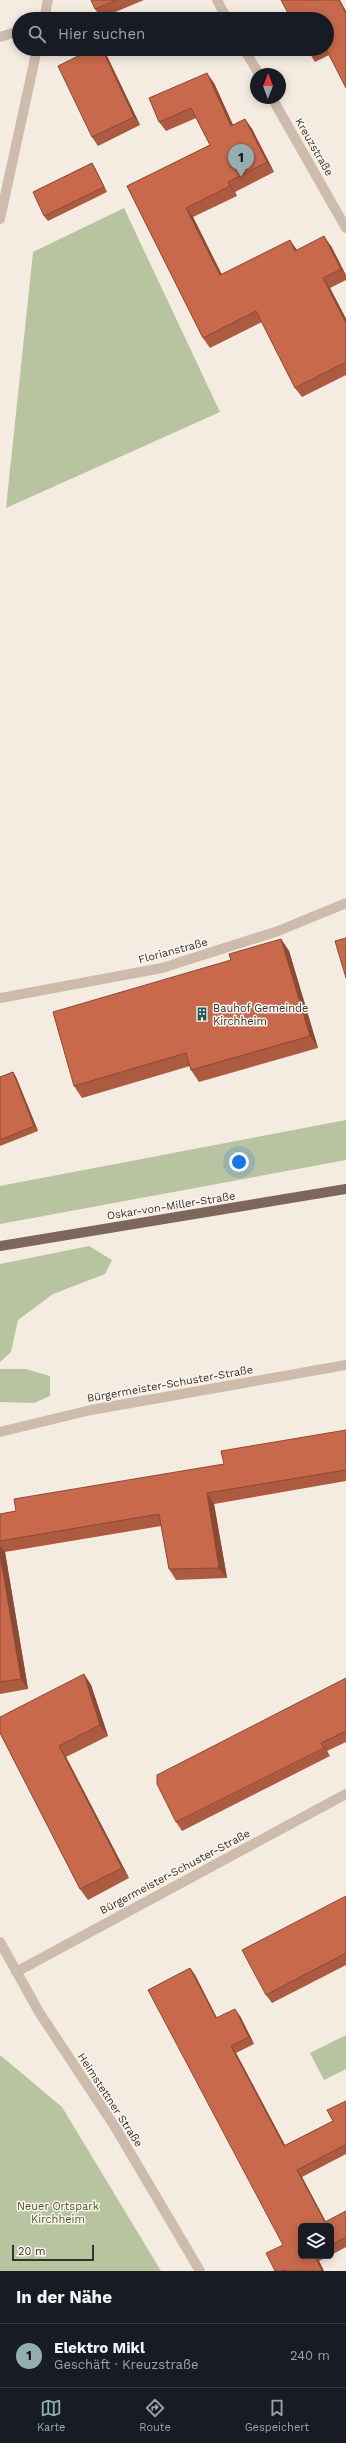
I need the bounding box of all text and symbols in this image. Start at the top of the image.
search box [12,12,334,56]
icon: search [26,23,48,45]
text: Hier suchen [58,25,145,43]
north arrow [250,68,286,104]
street label: Kreuzstraße [292,116,336,178]
pin: 1 [228,144,254,177]
street label: Florianstraße [137,936,209,966]
place label: Bauhof Gemeinde Kirchheim [213,1002,308,1028]
building icon: Bauhof Gemeinde Kirchheim [194,1006,210,1022]
your location [229,1152,249,1172]
street label: Oskar-von-Miller-Straße [106,1189,236,1223]
street label: Bürgermeister-Schuster-Straße [86,1363,254,1405]
street label: Bürgermeister-Schuster-Straße [98,1827,252,1917]
street label: Heimstettner Straße [75,2051,145,2149]
park label: Neuer Ortspark Kirchheim [17,2200,99,2226]
map controls [298,2223,334,2259]
button: layers [298,2223,334,2259]
scale bar [12,2243,94,2262]
text: 20 m [18,2245,46,2258]
text: In der Nähe [16,2287,112,2307]
text: Elektro Mikl [54,2339,145,2357]
text: 1 [26,2348,32,2363]
text: 240 m [290,2348,330,2363]
text: Geschäft · Kreuzstraße [54,2357,198,2372]
tab: Karte [37,2397,65,2434]
tab: Route [139,2397,171,2434]
tab: Gespeichert [245,2397,309,2434]

